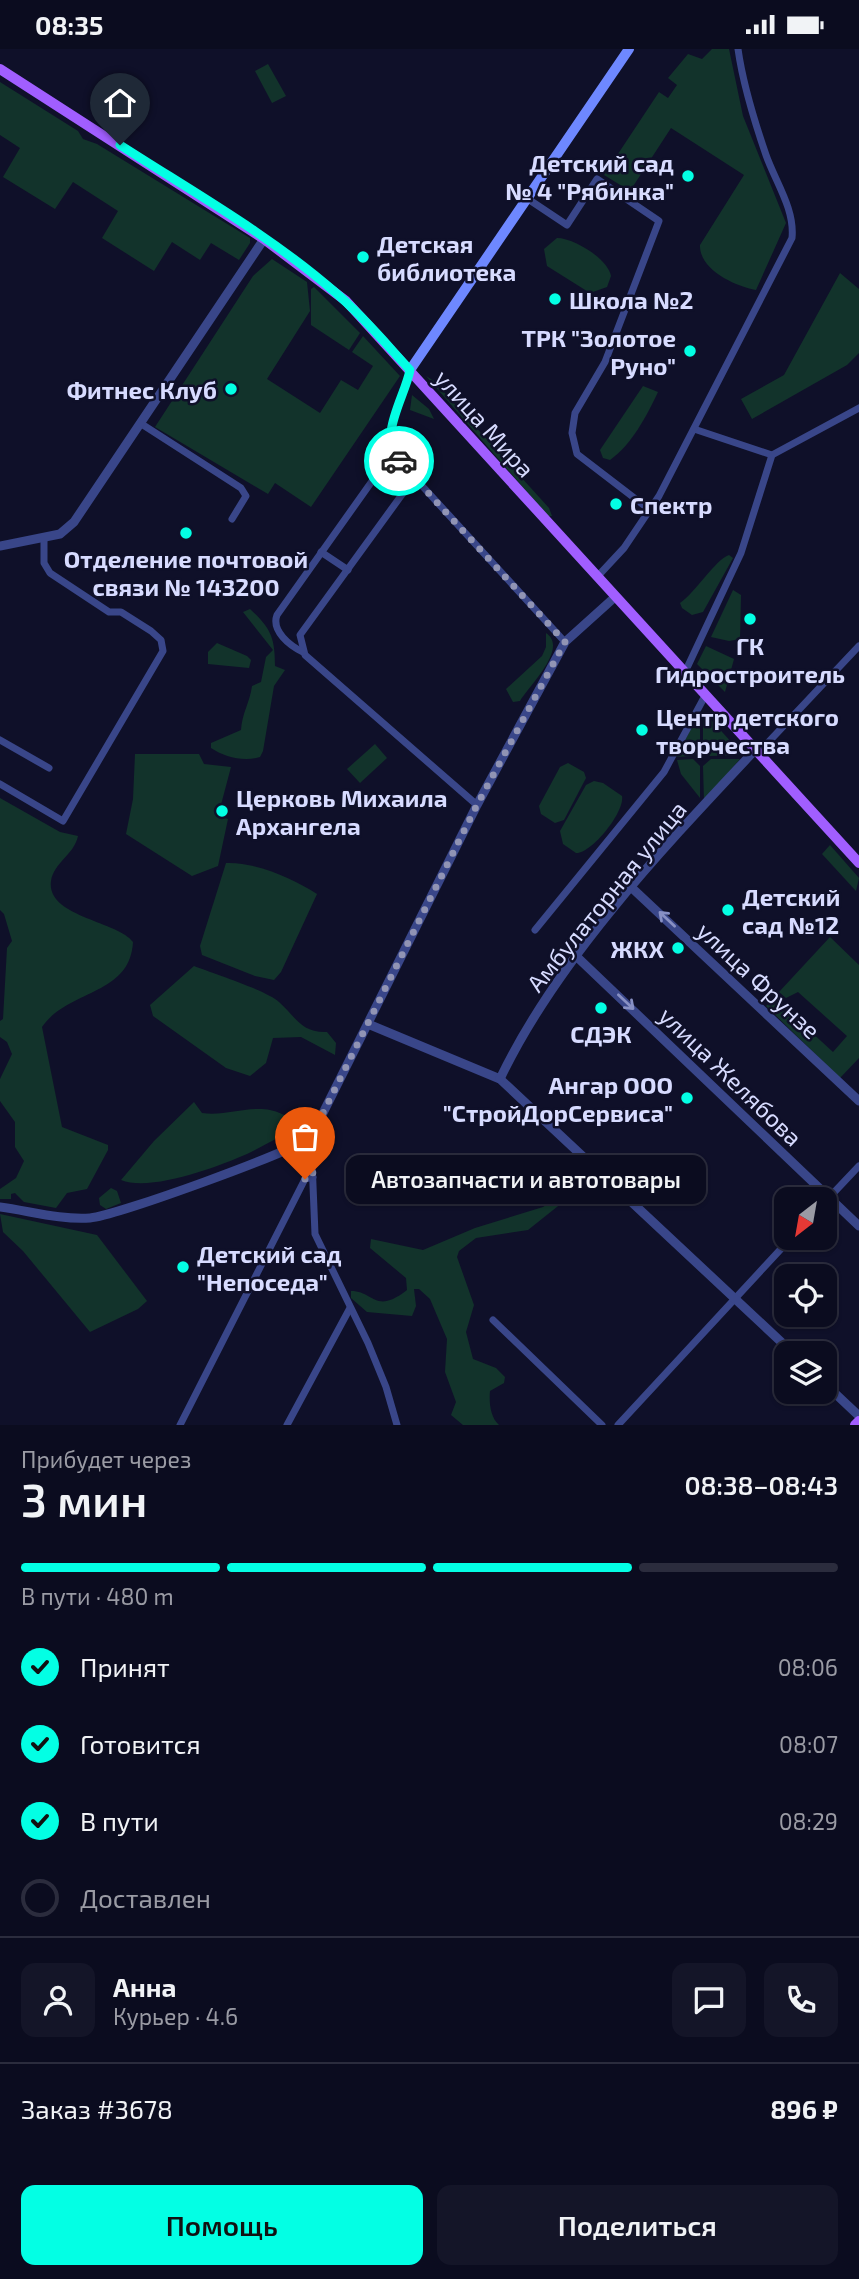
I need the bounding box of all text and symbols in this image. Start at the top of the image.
text: 08:35 [35,9,103,40]
pin [90,73,150,145]
icon: home [101,84,139,122]
place label: Детский сад № 4 "Рябинка" [505,148,674,205]
marker: Детский сад № 4 "Рябинка" [680,168,696,184]
place label: Детская библиотека [377,229,516,286]
marker: Детская библиотека [355,249,371,265]
place label: Школа №2 [569,285,694,314]
marker: Школа №2 [547,291,563,307]
place label: ТРК "Золотое Руно" [522,323,676,380]
marker: ТРК "Золотое Руно" [682,343,698,359]
street label: улица Мира [428,363,541,483]
place label: Фитнес Клуб [67,375,217,404]
marker: Фитнес Клуб [223,381,239,397]
courier [364,426,434,496]
icon: car [380,442,418,480]
place label: Спектр [630,490,712,519]
marker: Спектр [608,496,624,512]
marker: Отделение почтовой связи № 143200 [178,525,194,541]
place label: Отделение почтовой связи № 143200 [64,544,308,601]
marker: ГК Гидростроитель [742,611,758,627]
place label: ГК Гидростроитель [655,631,845,688]
place label: Центр детского творчества [656,702,839,759]
marker: Центр детского творчества [634,722,650,738]
place label: Церковь Михаила Архангела [236,783,447,840]
street label: Амбулаторная улица [520,795,693,998]
marker: Церковь Михаила Архангела [214,803,230,819]
place label: Детский сад №12 [742,882,840,939]
marker: Детский сад №12 [720,902,736,918]
one-way arrow [659,911,676,928]
street label: улица Фрунзе [691,916,827,1045]
place label: ЖКХ [611,934,665,963]
marker: ЖКХ [670,940,686,956]
one-way arrow [617,994,634,1011]
marker: СДЭК [593,1000,609,1016]
street label: улица Желябова [653,1000,809,1152]
place label: СДЭК [570,1019,632,1048]
place label: Ангар ООО "СтройДорСервиса" [443,1070,673,1127]
marker: Ангар ООО "СтройДорСервиса" [679,1090,695,1106]
pin [275,1107,335,1179]
icon: bag [286,1118,324,1156]
callout: Автозапчасти и автотовары [347,1155,708,1203]
text: Автозапчасти и автотовары [371,1165,681,1193]
north arrow [774,1187,836,1249]
map controls [774,1187,837,1404]
place label: Детский сад "Непоседа" [197,1239,342,1296]
marker: Детский сад "Непоседа" [175,1259,191,1275]
button: locate [774,1264,837,1327]
button: layers [774,1341,837,1404]
text: Прибудет через [21,1445,191,1473]
text: 08:38–08:43 [684,1469,838,1500]
text: 3 мин [21,1471,147,1526]
text: В пути · 480 m [21,1582,174,1610]
icon: check [21,1648,59,1686]
text: Принят [80,1651,170,1682]
text: 08:06 [778,1653,838,1681]
icon: check [21,1725,59,1763]
text: Готовится [80,1728,201,1759]
text: 08:07 [779,1730,838,1758]
icon: check [21,1802,59,1840]
text: В пути [80,1805,159,1836]
text: 08:29 [779,1807,838,1835]
text: Доставлен [80,1882,211,1913]
button: person [21,1963,95,2037]
button: chat [672,1963,746,2037]
button: phone [764,1963,838,2037]
text: Анна [113,1971,176,2002]
text: Курьер · 4.6 [113,2002,238,2030]
text: Заказ #3678 [21,2093,173,2124]
text: 896 ₽ [770,2093,838,2124]
button: Помощь [21,2185,423,2265]
button: Поделиться [437,2185,838,2265]

